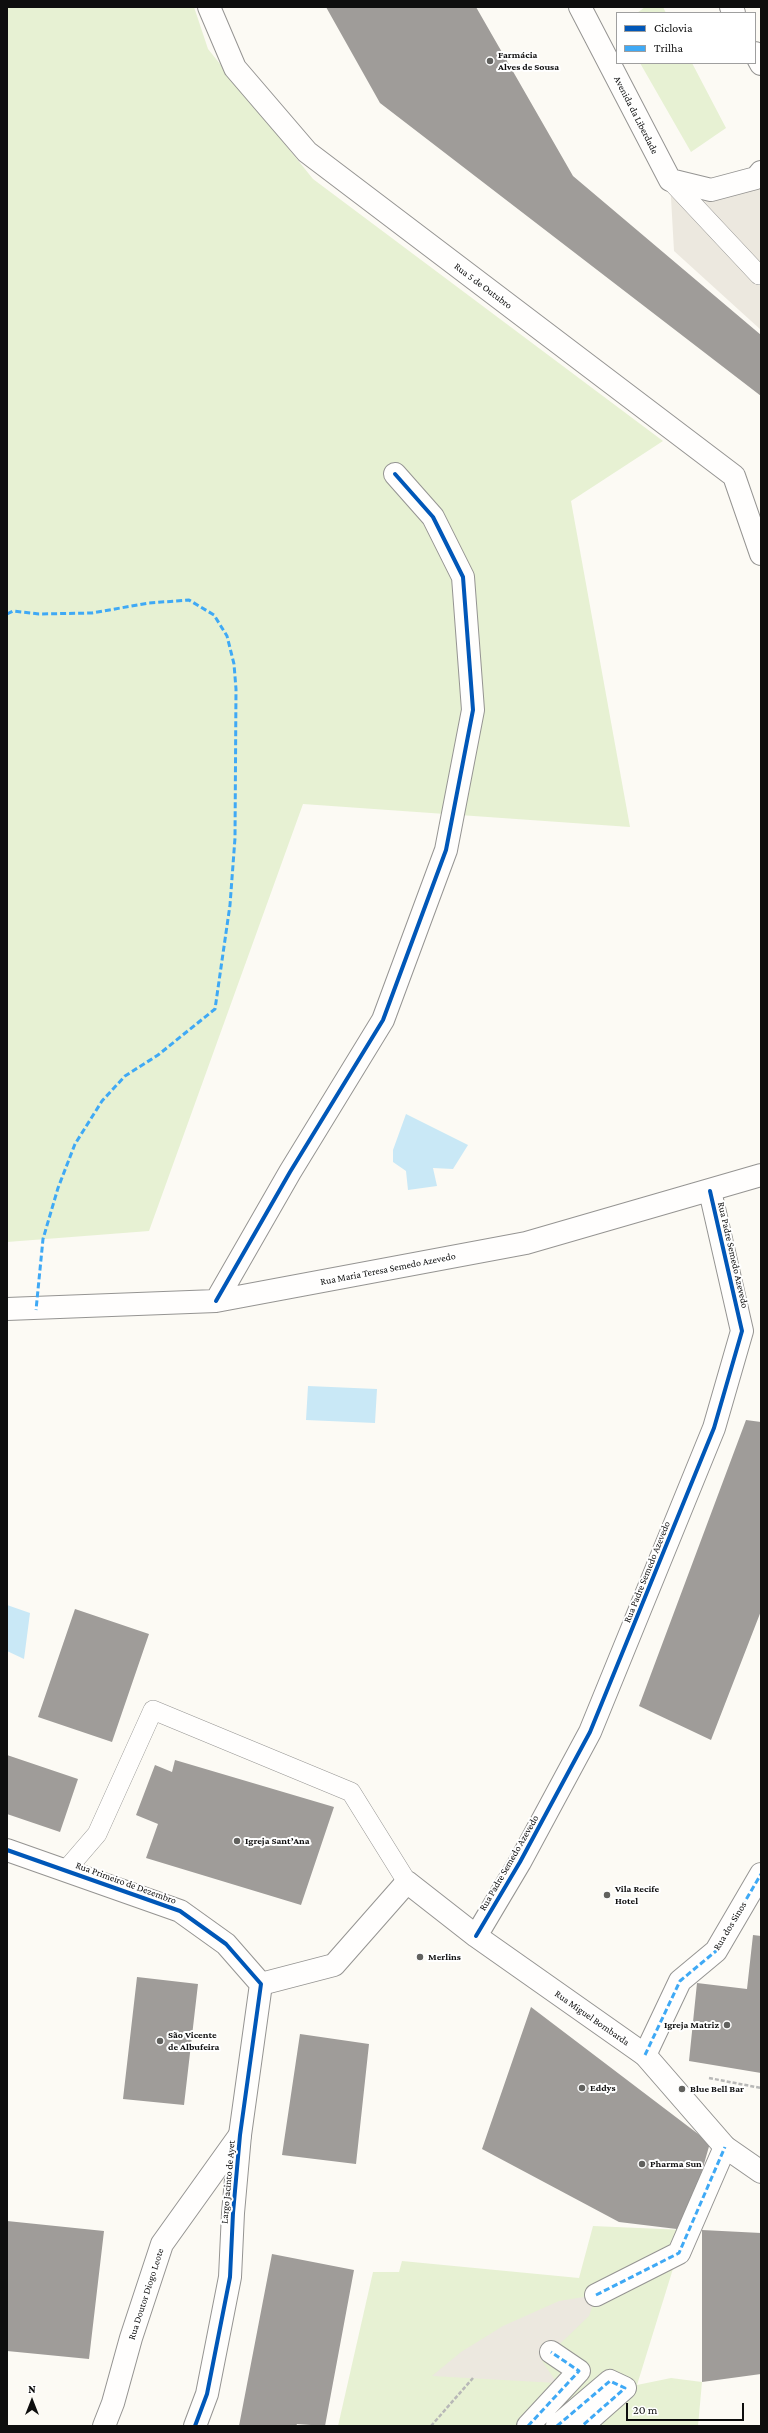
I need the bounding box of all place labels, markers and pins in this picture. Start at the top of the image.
place label: Farmácia Alves de Sousa [498,49,559,72]
marker: Farmácia Alves de Sousa [485,56,495,66]
place label: Igreja Sant’Ana [245,1835,310,1847]
marker: Igreja Sant’Ana [232,1836,242,1846]
place label: Vila Recife Hotel [615,1883,659,1906]
marker: Vila Recife Hotel [602,1890,612,1900]
place label: Merlins [428,1951,461,1963]
marker: Merlins [415,1952,425,1962]
place label: Igreja Matriz [664,2019,719,2031]
marker: Igreja Matriz [722,2020,732,2030]
place label: São Vicente de Albufeira [168,2029,219,2052]
marker: São Vicente de Albufeira [155,2036,165,2046]
place label: Eddys [590,2082,615,2094]
marker: Eddys [577,2083,587,2093]
place label: Blue Bell Bar [690,2083,744,2095]
marker: Blue Bell Bar [677,2084,687,2094]
place label: Pharma Sun [650,2158,702,2170]
marker: Pharma Sun [637,2159,647,2169]

